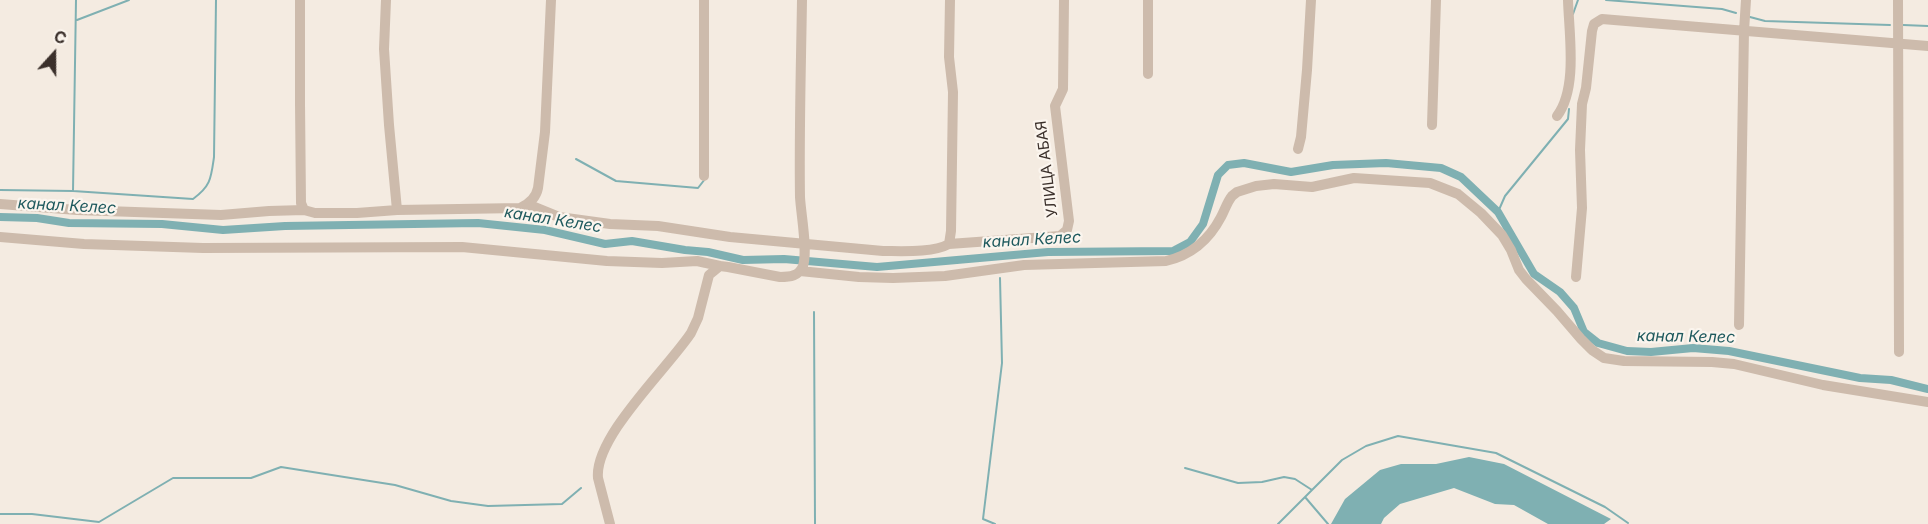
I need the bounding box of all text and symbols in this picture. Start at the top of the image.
north arrow [24,24,84,84]
text: С [51,26,70,49]
street label: УЛИЦА АБАЯ [1032,120,1062,218]
water label: канал Келес [17,194,117,218]
water label: канал Келес [503,203,603,237]
water label: канал Келес [982,228,1082,252]
water label: канал Келес [1637,327,1735,347]

